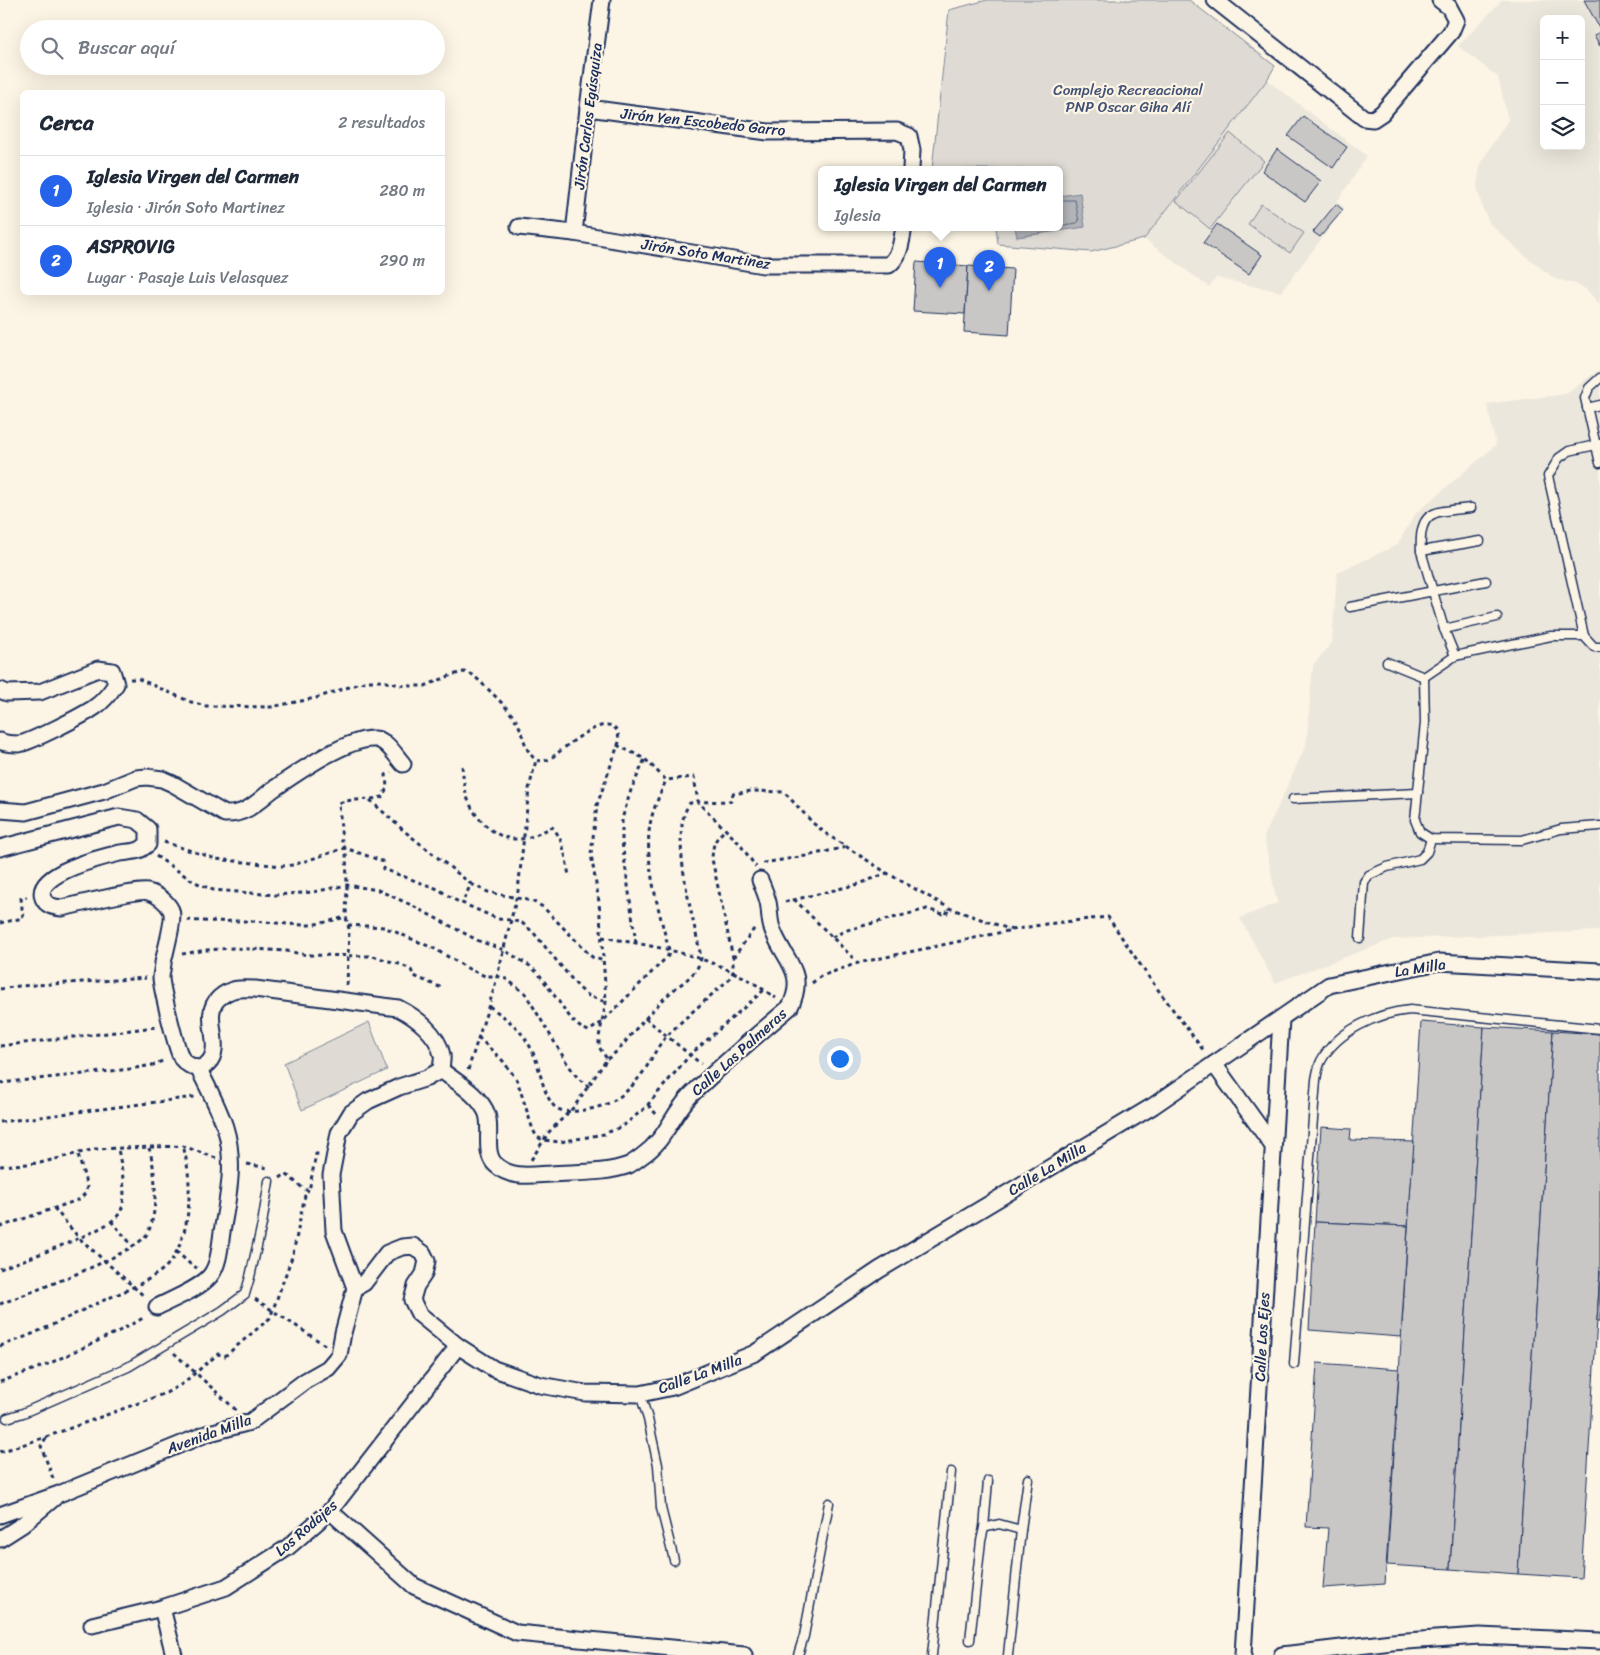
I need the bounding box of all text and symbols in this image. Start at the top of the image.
map controls [1540,15,1585,150]
button: + [1540,15,1585,60]
search box [20,20,445,75]
text: Buscar aquí [78,31,175,64]
icon: search [38,34,66,62]
street label: Jirón Carlos Egúsquiza [566,41,610,192]
button: − [1540,60,1585,105]
park label: Complejo Recreacional PNP Oscar Giha Alí [1053,77,1203,120]
street label: Jirón Yen Escobedo Garro [618,100,787,144]
text: Cerca [40,104,94,142]
button: layers [1540,105,1585,150]
text: 2 resultados [338,108,425,137]
text: Iglesia Virgen del Carmen [87,160,299,193]
popup [818,166,1063,231]
text: Iglesia Virgen del Carmen [834,168,1047,201]
text: 1 [53,176,59,205]
text: 280 m [380,176,425,205]
text: Iglesia · Jirón Soto Martinez [87,193,285,222]
text: Iglesia [834,201,881,230]
text: ASPROVIG [87,230,175,263]
street label: Jirón Soto Martinez [639,231,773,277]
text: 2 [51,246,61,275]
text: 290 m [379,246,425,275]
pin: 1 [924,247,956,288]
pin: 2 [973,250,1005,291]
text: Lugar · Pasaje Luis Velasquez [87,263,288,292]
street label: La Milla [1393,951,1448,985]
street label: Calle Las Palmeras [685,1002,793,1102]
your location [827,1046,853,1072]
street label: Calle La Milla [1003,1135,1092,1203]
street label: Calle Los Ejes [1247,1292,1277,1382]
street label: Calle La Milla [654,1347,746,1401]
street label: Avenida Milla [162,1406,255,1462]
street label: Los Rodajes [269,1493,343,1563]

